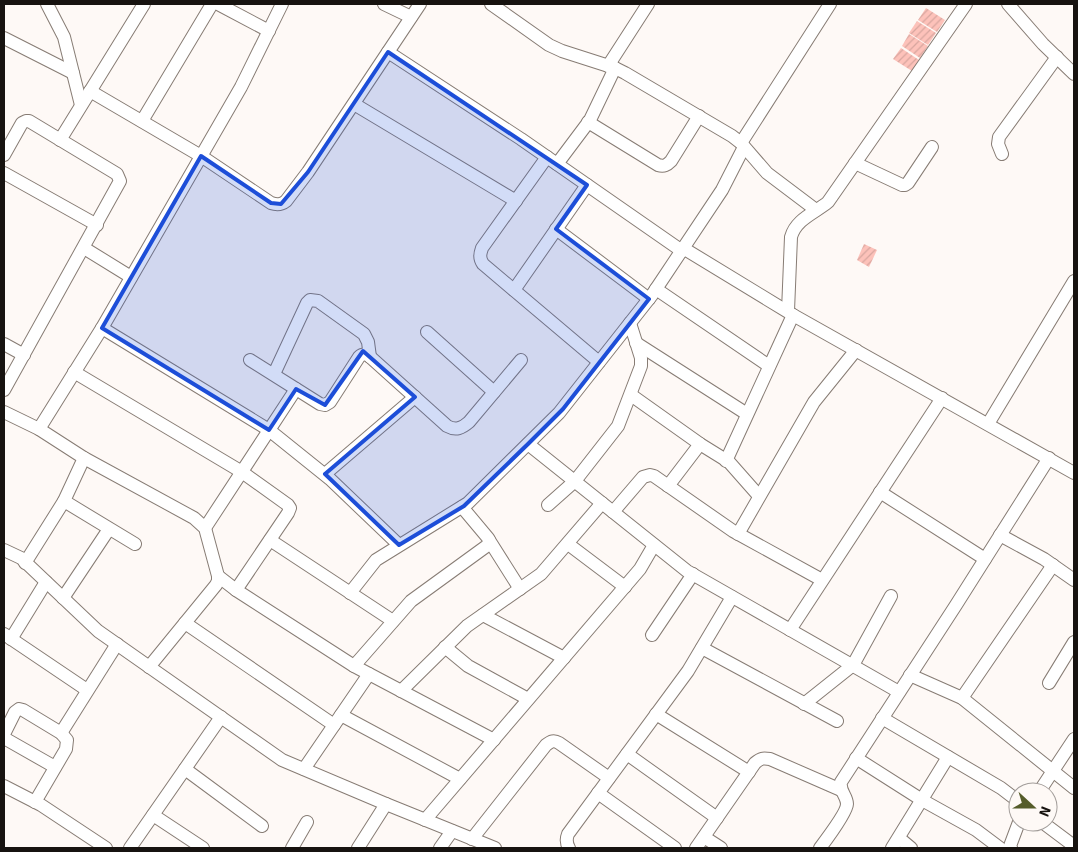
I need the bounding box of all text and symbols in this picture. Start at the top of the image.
north arrow [1008,782,1058,832]
text: N [1035,804,1054,819]

